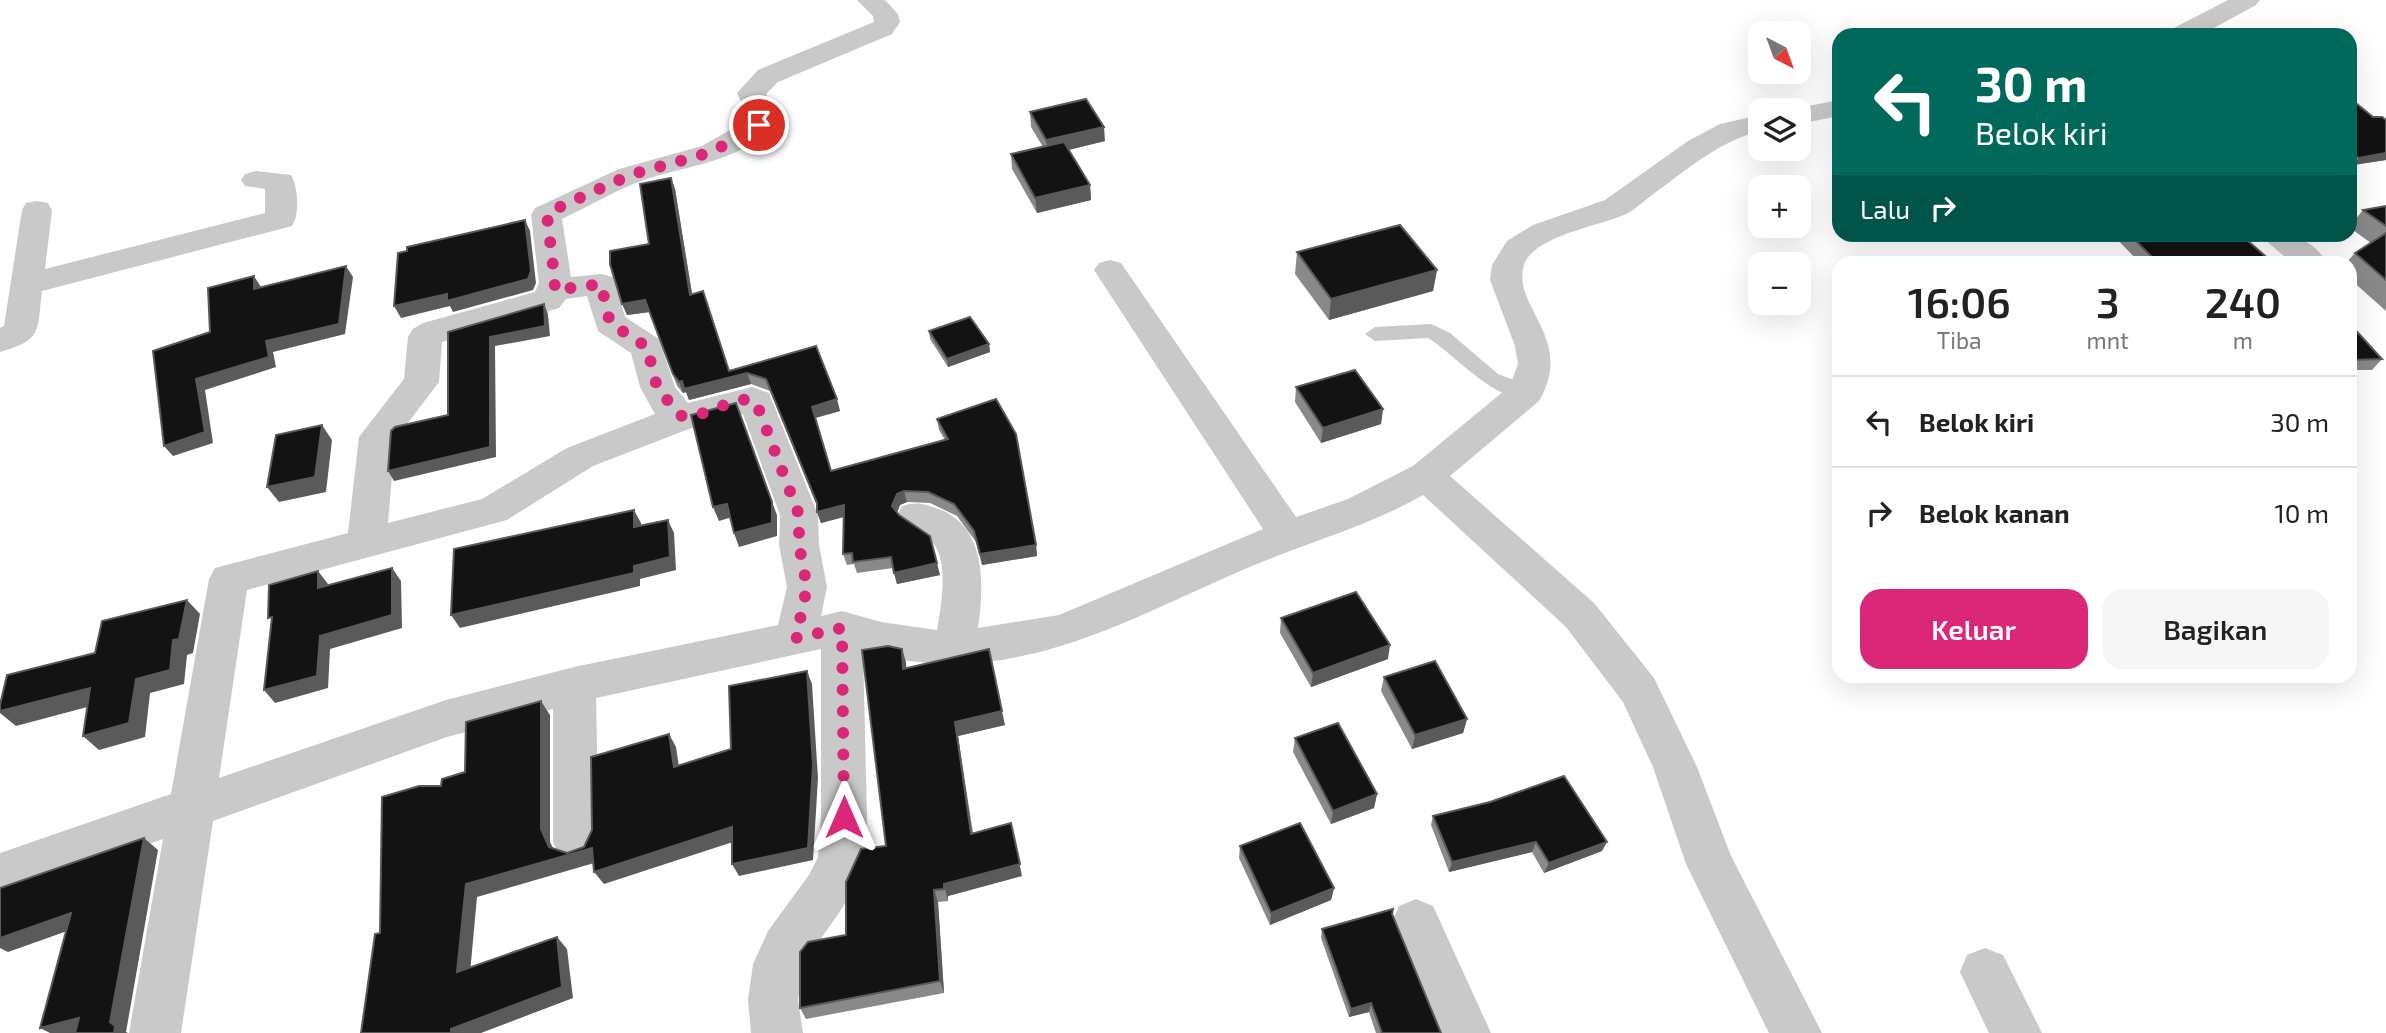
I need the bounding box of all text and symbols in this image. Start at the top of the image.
north arrow [1748,21,1811,84]
map controls [1748,21,1811,315]
text: 30 m [1975,53,2087,112]
icon: left [1860,56,1951,147]
pin [729,95,789,155]
button: layers [1748,98,1811,161]
icon: arrive [740,106,778,144]
text: Belok kiri [1975,113,2108,151]
button: + [1748,175,1811,238]
icon: right [1924,189,1962,227]
text: Lalu [1860,193,1910,224]
button: − [1748,252,1811,315]
text: 16:06 [1908,276,2011,326]
text: 3 [2096,276,2119,326]
text: 240 [2205,276,2281,326]
text: Tiba [1937,326,1982,354]
text: mnt [2087,326,2129,354]
text: m [2233,326,2253,354]
icon: left [1860,403,1898,441]
text: Belok kiri [1919,406,2034,437]
text: 30 m [2270,406,2329,437]
icon: right [1860,494,1898,532]
text: Belok kanan [1919,497,2070,528]
text: 10 m [2274,497,2329,528]
button: Keluar [1860,589,2088,669]
button: Bagikan [2102,589,2329,669]
position arrow [807,780,881,854]

